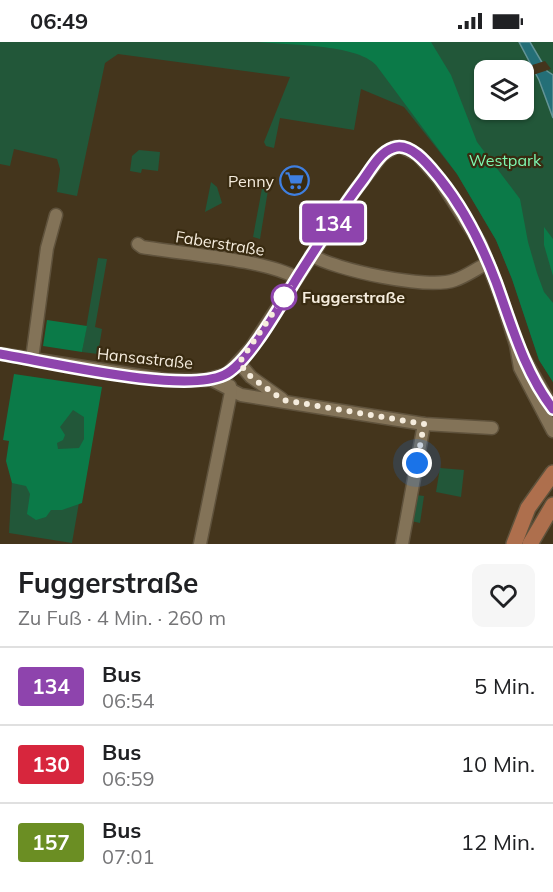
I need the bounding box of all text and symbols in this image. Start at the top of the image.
text: 06:49 [30,7,88,35]
map controls [474,60,534,120]
button: layers [474,60,534,120]
park label: Westpark [469,150,542,170]
supermarket icon: Penny [279,165,311,197]
place label: Penny [228,171,274,191]
line badge: 134 [298,204,368,243]
text: 134 [314,210,352,236]
street label: Faberstraße [174,226,266,260]
marker: Fuggerstraße [271,284,297,310]
place label: Fuggerstraße [302,287,405,307]
street label: Hansastraße [96,343,194,373]
your location [402,448,432,478]
button: heart [472,564,535,627]
text: Fuggerstraße [18,565,198,600]
text: Zu Fuß · 4 Min. · 260 m [18,605,226,630]
text: Bus [102,660,141,688]
text: 5 Min. [474,672,535,700]
text: 134 [32,673,70,699]
text: 06:54 [102,688,155,713]
text: Bus [102,738,141,766]
text: 10 Min. [461,750,535,778]
text: 130 [32,751,70,777]
text: 06:59 [102,766,155,791]
text: Bus [102,816,141,844]
text: 12 Min. [461,828,535,856]
text: 157 [32,829,70,855]
text: 07:01 [102,844,155,869]

